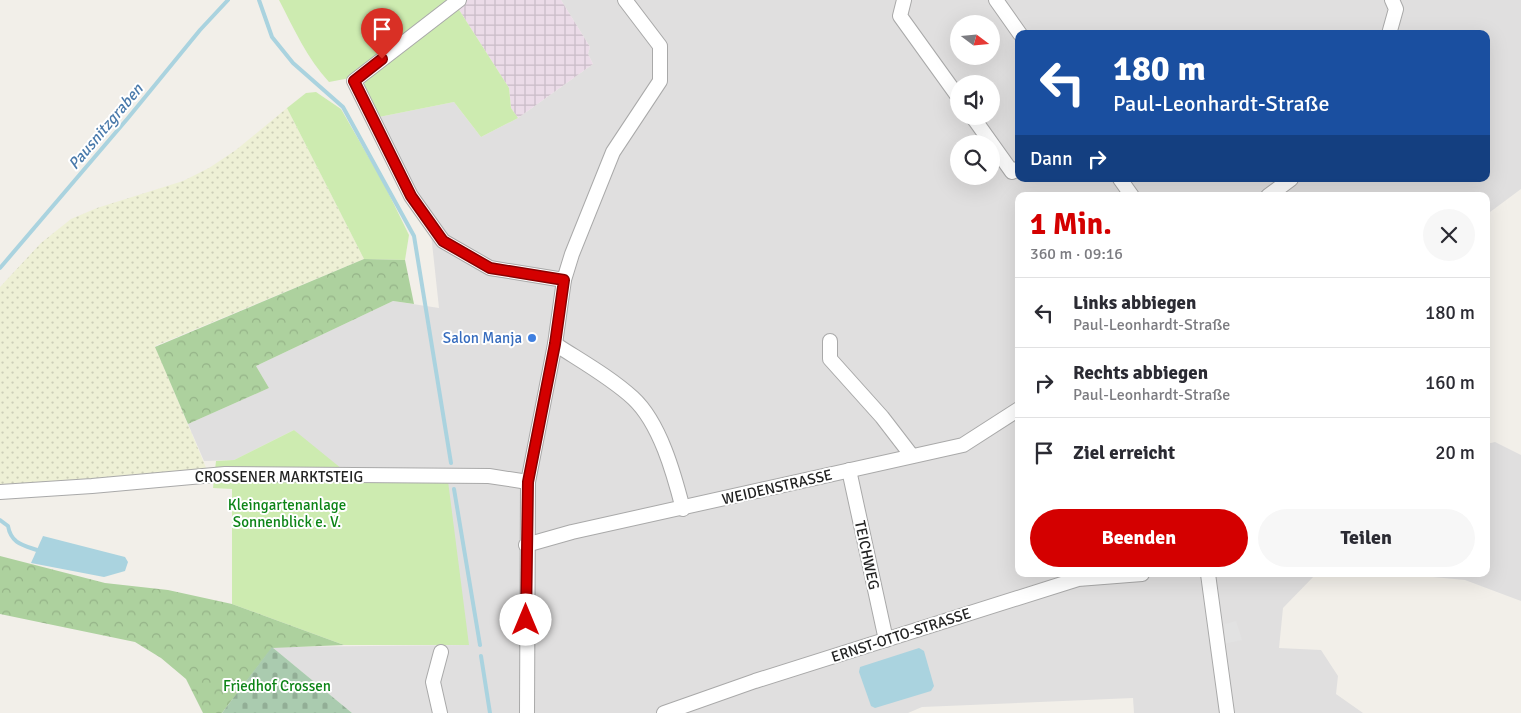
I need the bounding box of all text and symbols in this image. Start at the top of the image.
pin [361,8,403,59]
icon: arrive [368,15,396,43]
north arrow [950,15,1000,65]
map controls [950,15,1000,185]
text: 180 m [1113,47,1206,90]
icon: left [1030,50,1095,115]
button: sound [950,75,1000,125]
water label: Pausnitzgraben [64,79,148,174]
text: Paul-Leonhardt-Straße [1113,90,1329,117]
button: search [950,135,1000,185]
icon: right [1083,145,1111,173]
text: Dann [1030,147,1073,171]
text: 1 Min. [1030,206,1112,243]
button: close [1423,209,1475,261]
text: 360 m · 09:16 [1030,244,1123,264]
text: Links abbiegen [1073,291,1196,315]
icon: left [1030,299,1058,327]
text: 180 m [1425,301,1475,325]
text: Paul-Leonhardt-Straße [1073,315,1230,335]
place label: Salon Manja [443,329,522,347]
marker: Salon Manja [526,332,538,344]
text: Rechts abbiegen [1073,361,1208,385]
icon: right [1030,369,1058,397]
text: 160 m [1425,371,1475,395]
text: Paul-Leonhardt-Straße [1073,385,1230,405]
icon: arrive [1030,439,1058,467]
text: Ziel erreicht [1073,441,1175,465]
text: 20 m [1435,441,1475,465]
street label: WEIDENSTRASSE [720,466,834,508]
street label: CROSSENER MARKTSTEIG [195,468,363,486]
park label: Kleingartenanlage Sonnenblick e. V. [228,496,346,531]
button: Beenden [1030,509,1248,567]
button: Teilen [1258,509,1475,567]
street label: TEICHWEG [851,519,883,591]
position arrow [499,593,551,645]
street label: ERNST-OTTO-STRASSE [829,604,973,666]
park label: Friedhof Crossen [223,677,331,695]

